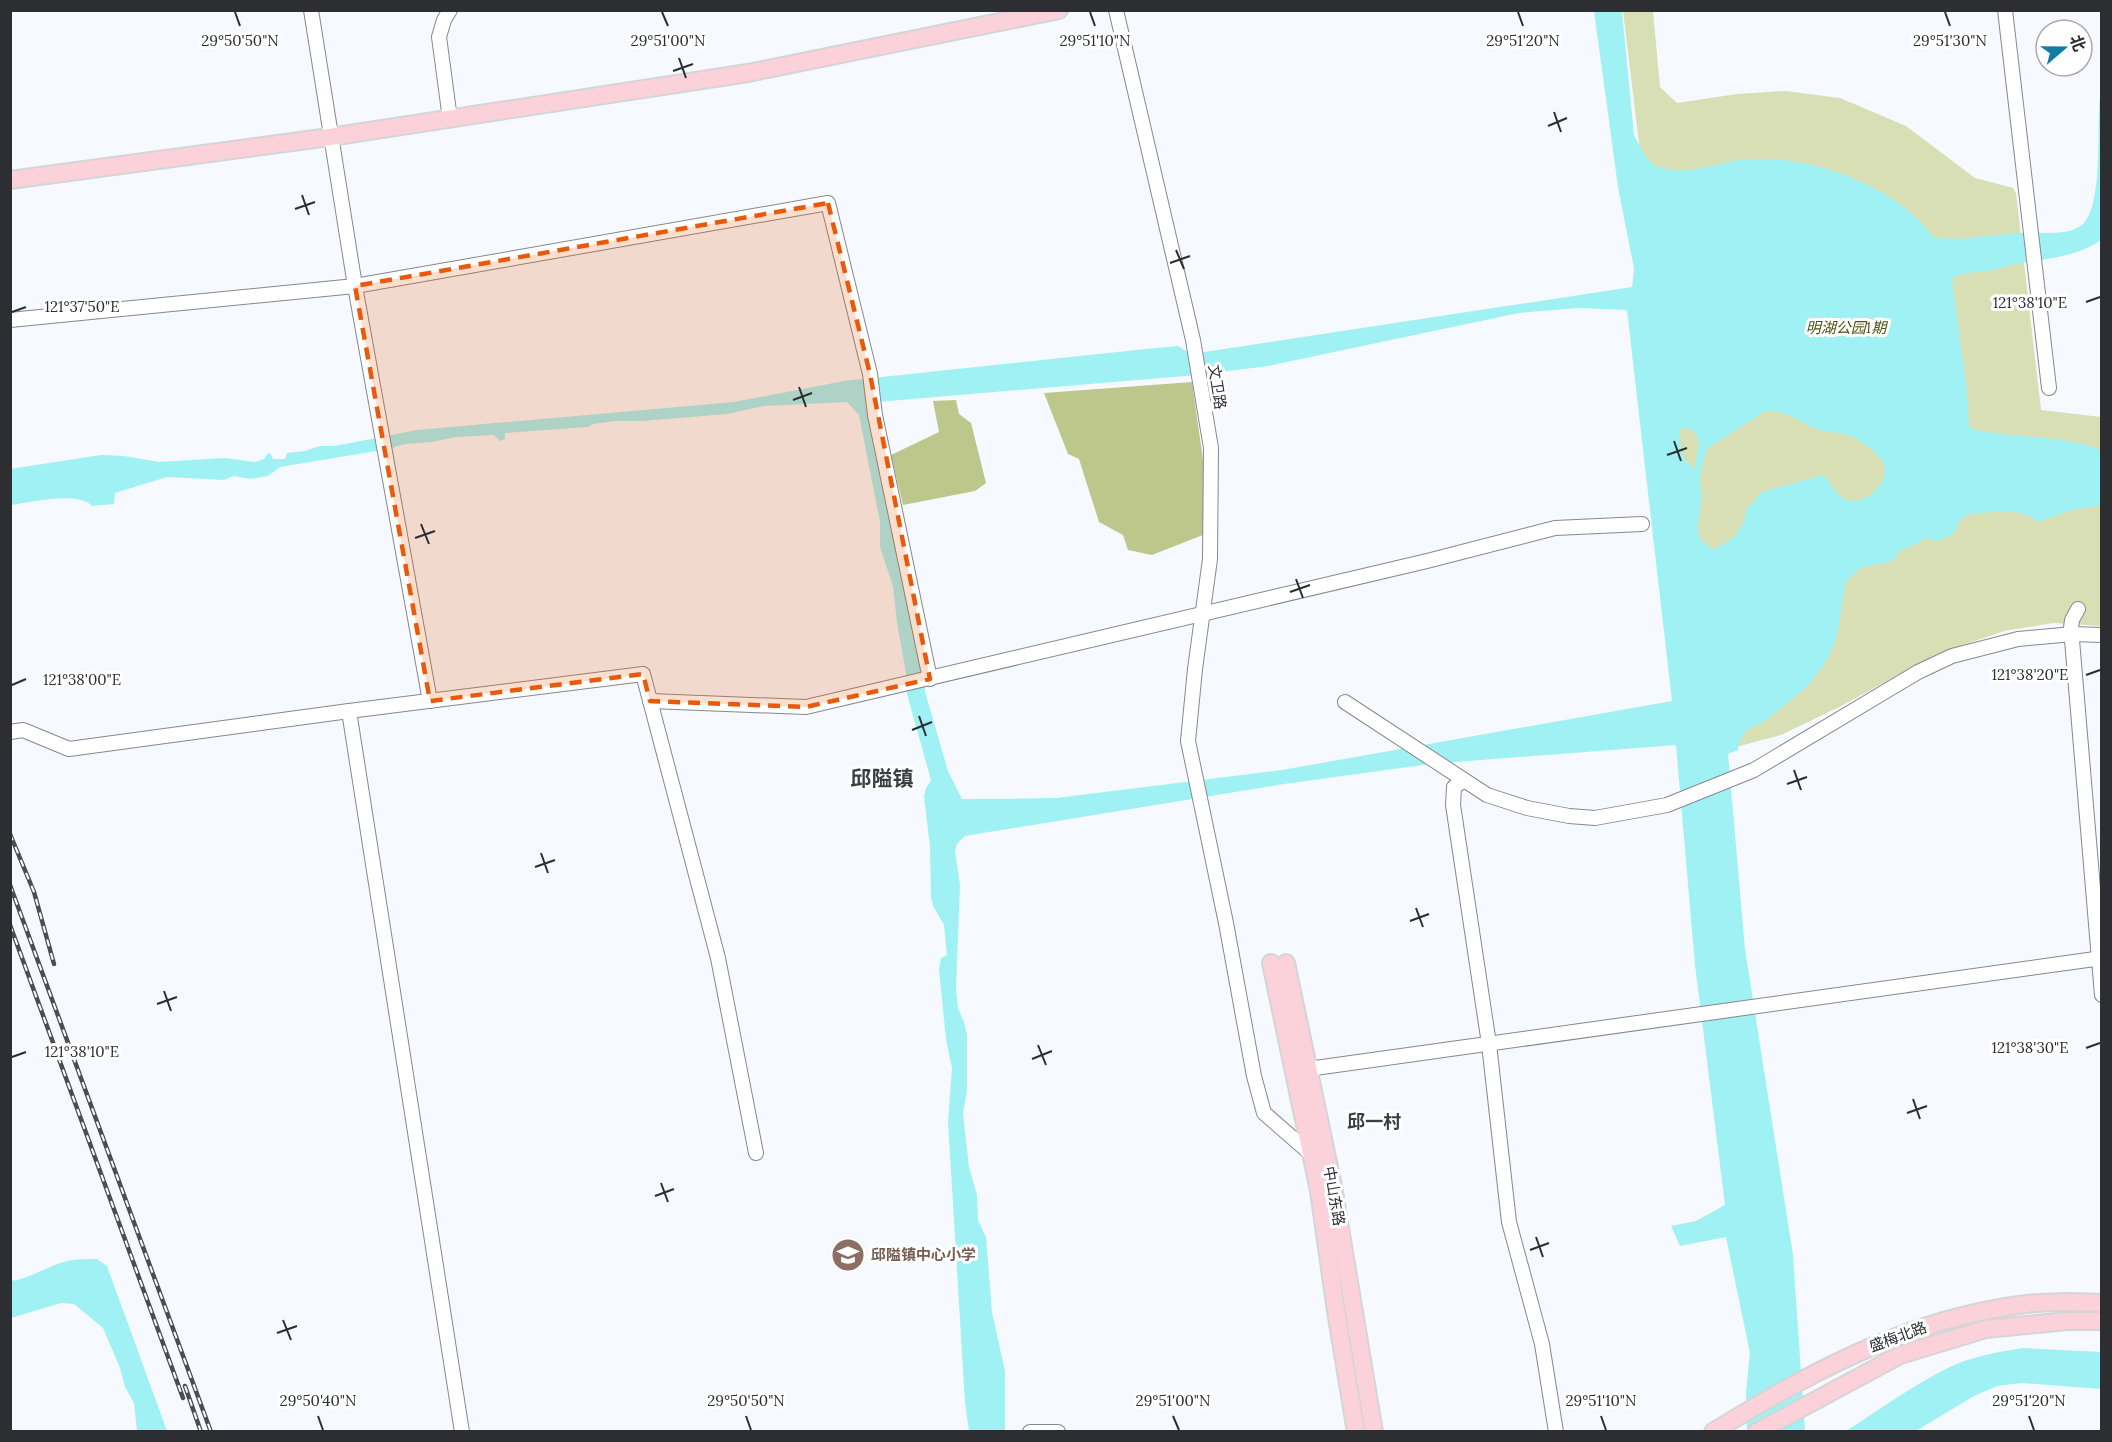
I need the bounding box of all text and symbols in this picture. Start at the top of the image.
north arrow [2034,18,2094,78]
text: 29°50'50"N [201,31,279,50]
text: 29°51'00"N [631,31,705,50]
text: 29°51'10"N [1060,31,1130,50]
text: 29°51'20"N [1486,31,1560,50]
text: 29°51'30"N [1913,31,1987,50]
text: 北 [2066,32,2090,54]
text: 121°38'10"E [1993,293,2067,312]
text: 121°37'50"E [44,297,120,316]
park label: 明湖公园1期 [1806,318,1888,337]
street label: 文卫路 [1205,363,1230,411]
text: 121°38'20"E [1992,665,2068,684]
text: 121°38'00"E [43,670,121,689]
district label: 邱隘镇 [851,765,914,792]
text: 121°38'30"E [1991,1038,2069,1057]
text: 121°38'10"E [45,1042,119,1061]
district label: 邱一村 [1347,1110,1401,1133]
street label: 中山东路 [1320,1165,1349,1227]
school or university icon: 邱隘镇中心小学 [830,1237,866,1273]
place label: 邱隘镇中心小学 [871,1245,976,1264]
street label: 盛梅北路 [1866,1317,1929,1356]
text: 29°50'40"N [280,1391,356,1410]
text: 29°50'50"N [707,1391,785,1410]
text: 29°51'00"N [1136,1391,1210,1410]
text: 29°51'10"N [1566,1391,1636,1410]
text: 29°51'20"N [1992,1391,2066,1410]

